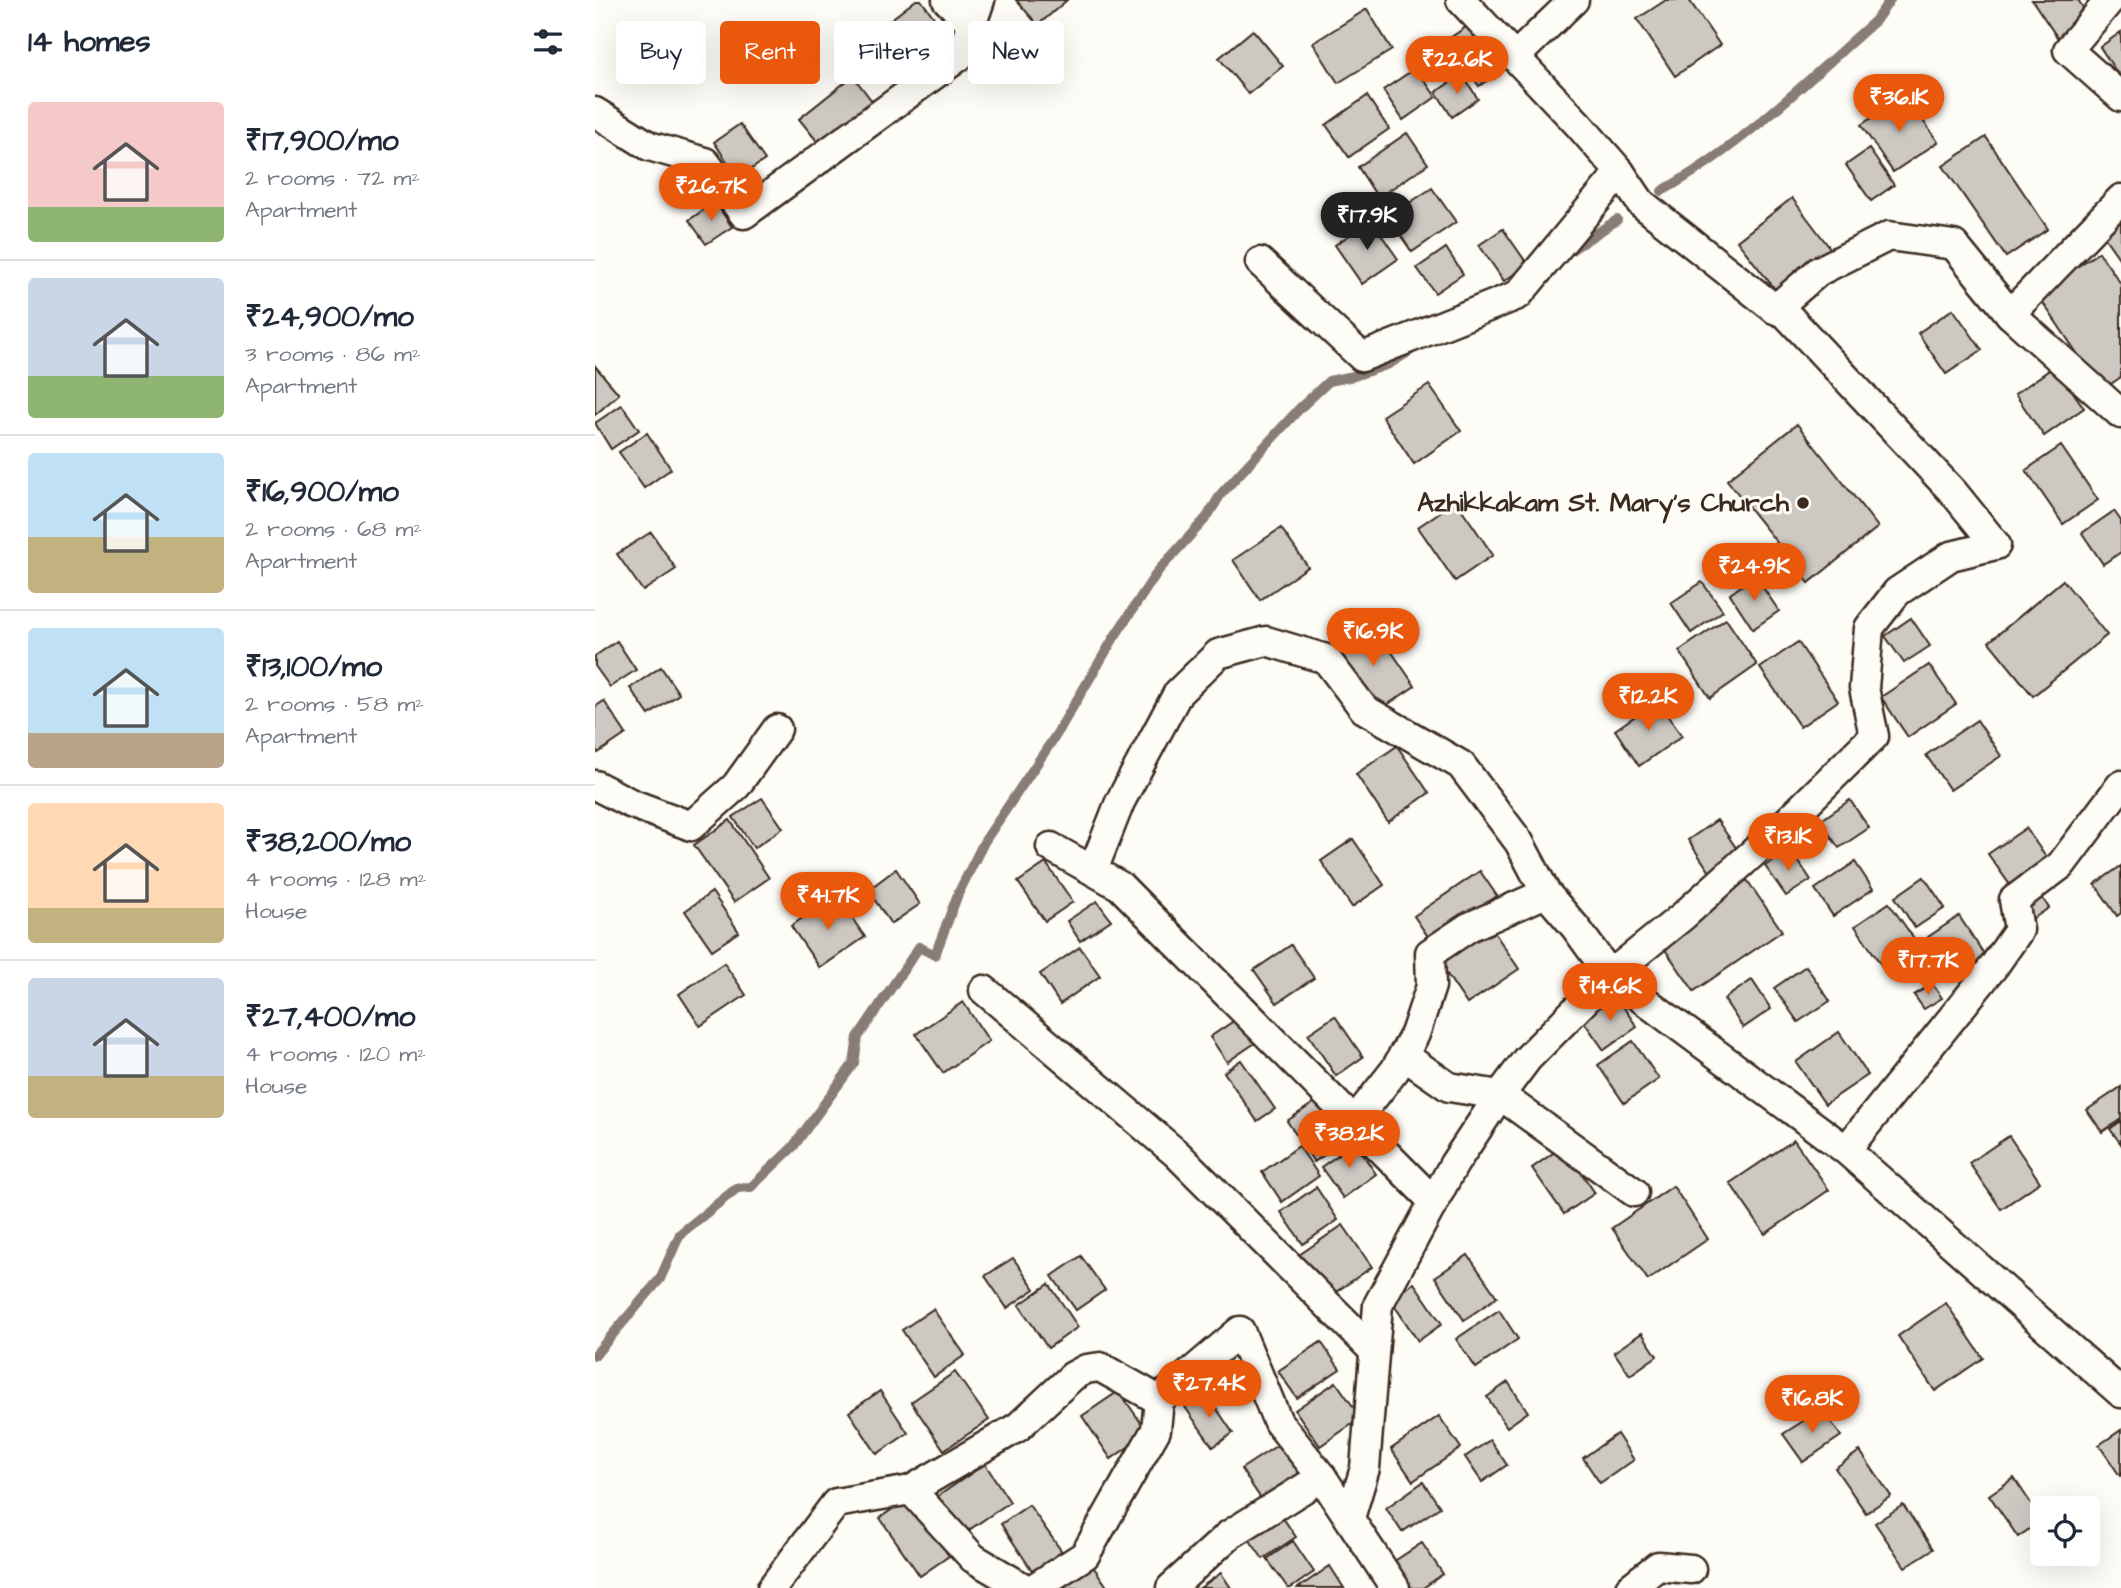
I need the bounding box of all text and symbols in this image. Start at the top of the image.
text: 14 homes [28,21,151,63]
chip: Buy [616,21,706,84]
chip: Rent [720,21,820,84]
chip: Filters [834,21,954,84]
chip: New [968,21,1064,84]
icon: filters [529,23,567,61]
pin: ₹22.6K [1400,36,1514,96]
text: ₹22.6K [1421,43,1493,75]
pin: ₹36.1K [1842,74,1956,134]
text: ₹36.1K [1869,81,1929,113]
text: ₹17,900/mo [245,120,399,162]
icon: home [84,130,168,214]
text: 2 rooms · 72 m² [245,162,420,194]
pin: ₹26.7K [654,164,768,223]
text: ₹26.7K [675,170,747,202]
pin: ₹17.9K [1310,192,1424,252]
text: Apartment [245,194,357,226]
text: ₹17.9K [1337,199,1397,231]
text: ₹24,900/mo [245,296,414,338]
icon: home [84,306,168,390]
text: 3 rooms · 86 m² [245,338,421,370]
text: Apartment [245,370,357,402]
text: ₹16,900/mo [245,471,399,513]
icon: home [84,481,168,565]
place label: Azhikkakam St. Mary's Church [1417,485,1790,524]
marker: Azhikkakam St. Mary's Church [1795,495,1811,511]
text: 2 rooms · 68 m² [245,513,422,545]
pin: ₹24.9K [1697,544,1811,603]
text: Apartment [245,545,357,577]
text: ₹24.9K [1718,550,1790,582]
pin: ₹16.9K [1316,608,1430,668]
text: ₹16.9K [1343,615,1403,647]
text: ₹13,100/mo [245,646,382,688]
icon: home [84,656,168,740]
pin: ₹12.2K [1591,674,1705,733]
text: ₹12.2K [1618,680,1678,712]
text: 2 rooms · 58 m² [245,688,424,720]
text: Apartment [245,720,357,752]
pin: ₹13.1K [1731,814,1845,873]
text: ₹13.1K [1764,820,1812,852]
text: ₹38,200/mo [245,821,411,863]
icon: home [84,831,168,915]
text: 4 rooms · 128 m² [245,863,426,895]
pin: ₹41.7K [771,872,885,932]
text: ₹41.7K [796,879,860,911]
text: House [245,895,308,927]
pin: ₹17.7K [1871,937,1985,997]
text: ₹17.7K [1897,944,1959,976]
pin: ₹14.6K [1553,964,1667,1023]
text: ₹14.6K [1578,970,1642,1002]
text: ₹27,400/mo [245,996,415,1038]
icon: home [84,1006,168,1090]
text: 4 rooms · 120 m² [245,1038,426,1070]
text: House [245,1070,308,1102]
pin: ₹38.2K [1292,1110,1406,1170]
text: ₹38.2K [1314,1117,1384,1149]
pin: ₹27.4K [1152,1360,1266,1420]
text: ₹27.4K [1172,1367,1246,1399]
pin: ₹16.8K [1755,1376,1869,1435]
text: ₹16.8K [1781,1382,1843,1414]
map controls [2030,1496,2100,1566]
button: locate [2030,1496,2100,1566]

